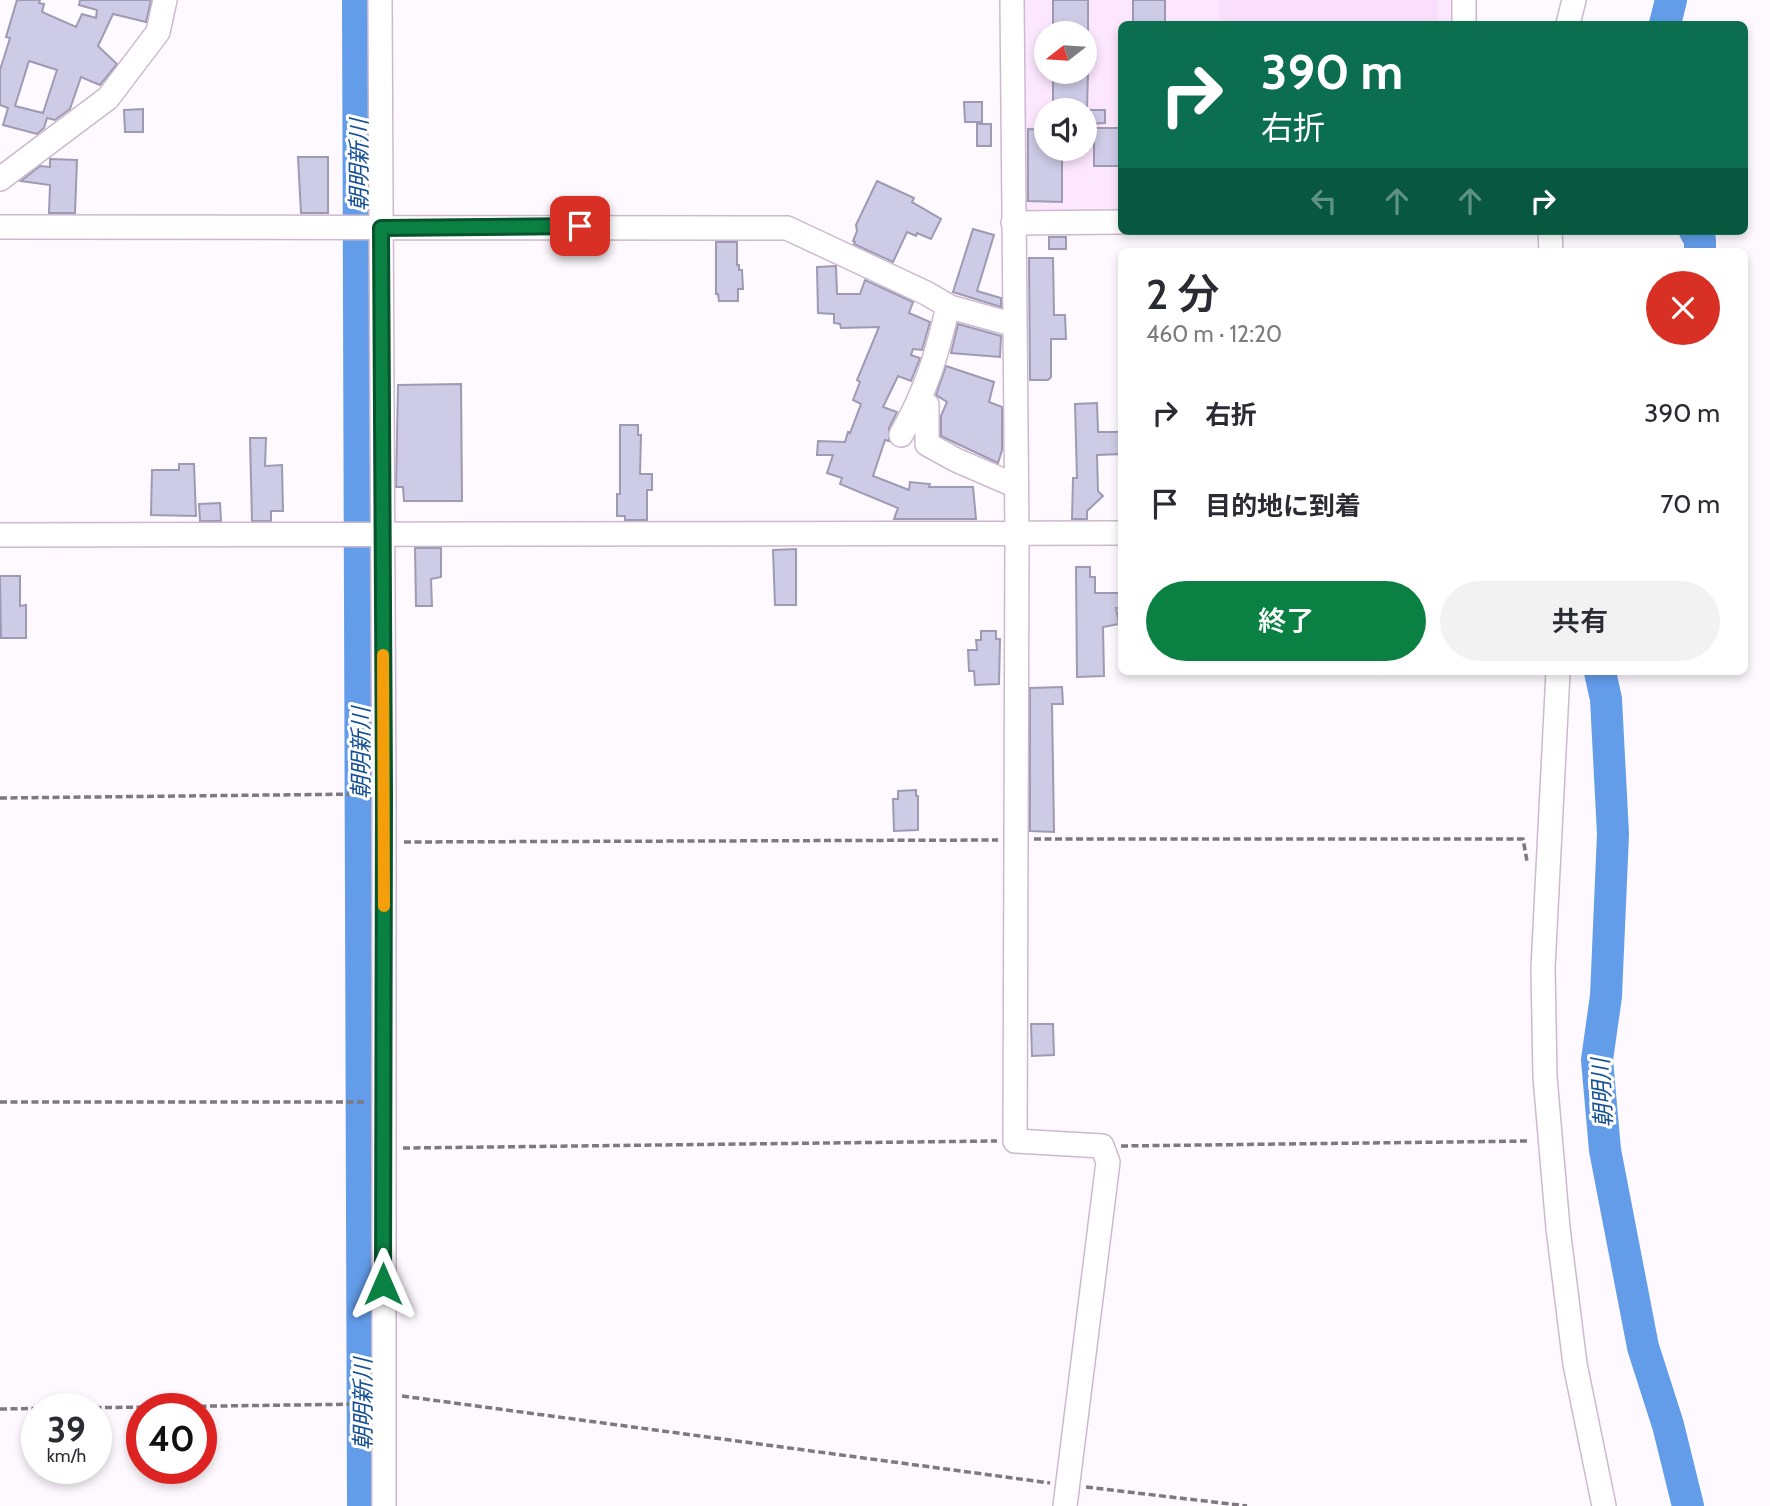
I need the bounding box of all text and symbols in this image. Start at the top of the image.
north arrow [1034,21,1097,84]
map controls [1034,21,1097,161]
text: 390 m [1261,42,1403,101]
icon: right [1146,49,1237,140]
button: sound [1034,98,1097,161]
text: 右折 [1261,108,1325,147]
water label: 朝明新川 [345,116,373,211]
icon: left [1305,182,1343,220]
icon: ahead [1378,182,1416,220]
icon: ahead [1451,182,1489,220]
icon: right [1524,182,1562,220]
pin [550,196,610,256]
icon: arrive [561,207,599,245]
text: 2 分 [1146,268,1220,320]
button: close [1646,271,1720,345]
text: 460 m · 12:20 [1146,320,1282,348]
icon: right [1146,394,1184,432]
text: 390 m [1644,397,1720,429]
text: 右折 [1205,399,1257,431]
icon: arrive [1146,485,1184,523]
text: 70 m [1660,488,1720,520]
text: 目的地に到着 [1205,490,1361,522]
button: 終了 [1146,581,1426,661]
button: 共有 [1440,581,1720,661]
water label: 朝明新川 [347,704,375,799]
water label: 朝明川 [1586,1055,1618,1128]
position arrow [346,1247,420,1321]
water label: 朝明新川 [349,1355,377,1450]
speed limit sign: 40 [126,1393,217,1484]
text: 39 [47,1408,86,1451]
text: km/h [47,1445,86,1467]

